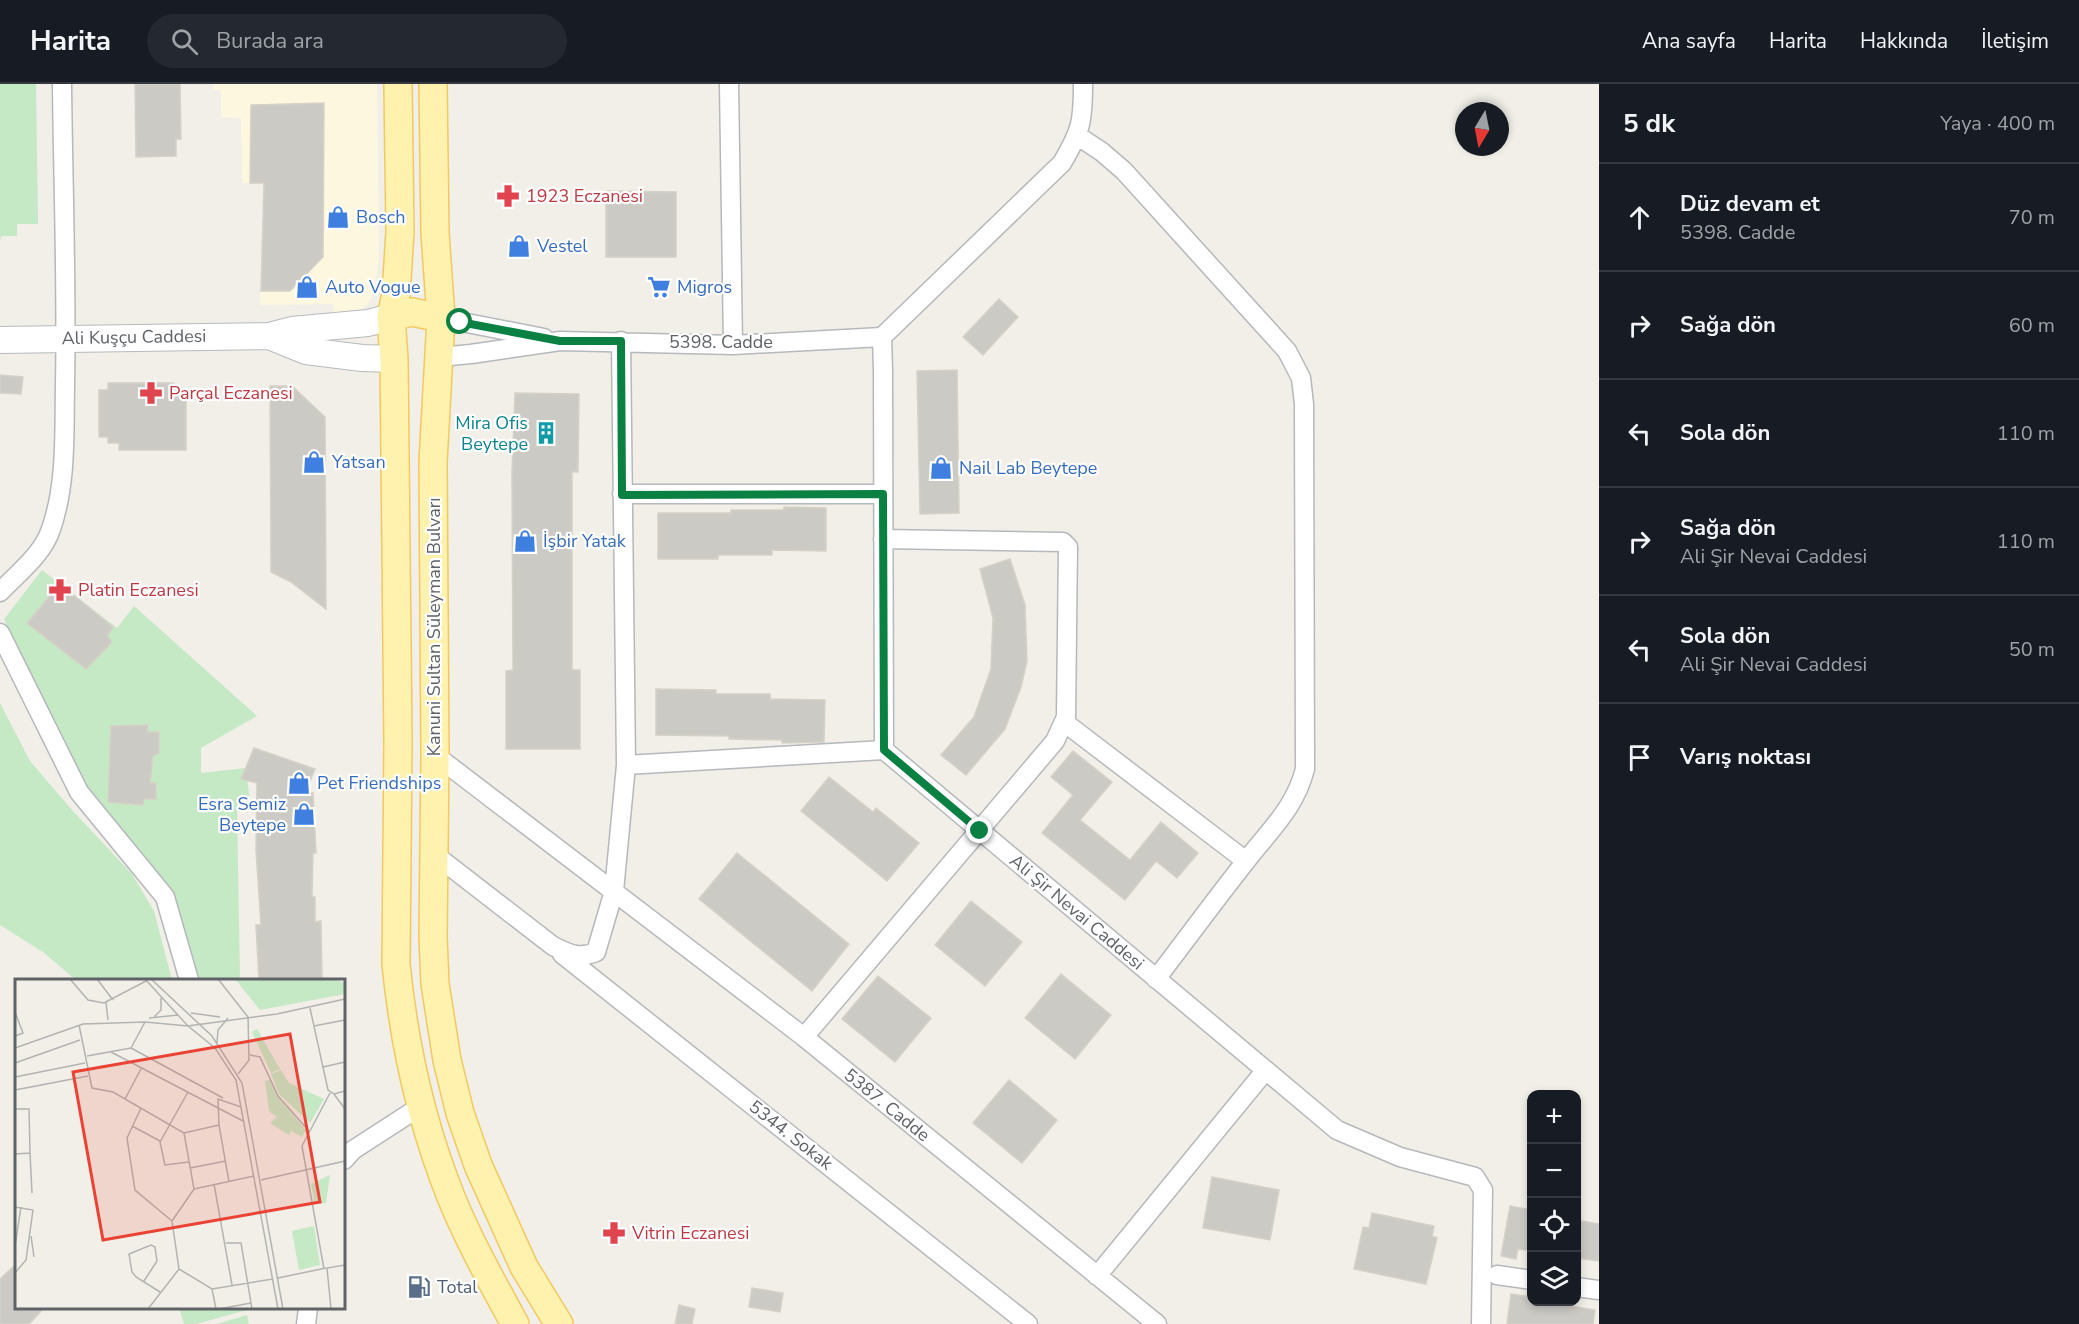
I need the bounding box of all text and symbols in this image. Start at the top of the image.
search box [147,14,567,68]
text: Harita [30,22,111,60]
icon: search [168,25,201,58]
text: Burada ara [216,26,324,56]
text: Ana sayfa [1642,27,1736,55]
text: Harita [1769,27,1827,55]
text: Hakkında [1860,27,1948,55]
text: İletişim [1981,27,2049,55]
north arrow [1455,102,1509,156]
text: 5 dk [1623,106,1675,141]
text: Yaya · 400 m [1940,110,2055,137]
pharmacy icon: 1923 Eczanesi [495,183,521,209]
place label: 1923 Eczanesi [526,184,643,208]
text: Düz devam et [1680,189,1820,219]
icon: ahead [1623,201,1656,234]
shop icon: Bosch [325,204,351,230]
text: 70 m [2009,204,2055,231]
place label: Bosch [356,205,405,229]
text: 5398. Cadde [1680,219,1795,246]
shop icon: Vestel [506,233,532,259]
place label: Vestel [536,234,588,258]
shop icon: Auto Vogue [294,274,320,300]
supermarket icon: Migros [646,274,672,300]
place label: Auto Vogue [325,275,421,299]
place label: Migros [677,275,732,299]
route start [446,308,472,334]
icon: right [1623,309,1656,342]
text: Sağa dön [1680,310,1776,340]
text: 60 m [2009,312,2055,339]
street label: Ali Kuşçu Caddesi [61,324,207,350]
street label: 5398. Cadde [669,330,773,354]
pharmacy icon: Parçal Eczanesi [138,380,164,406]
place label: Parçal Eczanesi [169,381,293,405]
place label: Mira Ofis Beytepe [455,411,528,456]
icon: left [1623,417,1656,450]
text: Sola dön [1680,418,1770,448]
building icon: Mira Ofis Beytepe [533,420,559,446]
text: 110 m [1997,420,2055,447]
shop icon: Yatsan [301,449,327,475]
place label: Yatsan [331,450,386,474]
shop icon: Nail Lab Beytepe [928,455,954,481]
place label: Nail Lab Beytepe [959,456,1097,480]
street label: Kanuni Sultan Süleyman Bulvarı [422,498,446,756]
text: Sağa dön [1680,513,1776,543]
icon: right [1623,525,1656,558]
shop icon: İşbir Yatak [512,528,538,554]
text: 110 m [1997,528,2055,555]
place label: İşbir Yatak [543,529,627,553]
text: Ali Şir Nevai Caddesi [1680,543,1867,570]
pharmacy icon: Platin Eczanesi [47,577,73,603]
place label: Platin Eczanesi [78,578,199,602]
text: Sola dön [1680,621,1770,651]
icon: left [1623,633,1656,666]
text: 50 m [2009,636,2055,663]
text: Ali Şir Nevai Caddesi [1680,651,1867,678]
icon: arrive [1623,741,1656,774]
text: Varış noktası [1680,742,1811,772]
shop icon: Pet Friendships [286,770,312,796]
place label: Pet Friendships [317,771,441,795]
place label: Esra Semiz Beytepe [198,792,286,837]
shop icon: Esra Semiz Beytepe [291,801,317,827]
route end [966,817,992,843]
street label: Ali Şir Nevai Caddesi [1005,849,1149,975]
inset map [15,979,345,1309]
street label: 5387. Cadde [839,1063,935,1147]
map controls [1527,1090,1581,1306]
button: + [1527,1090,1581,1144]
street label: 5344. Sokak [744,1095,839,1176]
button: − [1527,1144,1581,1198]
button: locate [1527,1198,1581,1252]
pharmacy icon: Vitrin Eczanesi [601,1220,627,1246]
place label: Vitrin Eczanesi [631,1221,750,1245]
button: layers [1527,1252,1581,1306]
fuel station icon: Total [406,1274,432,1300]
place label: Total [437,1275,478,1299]

